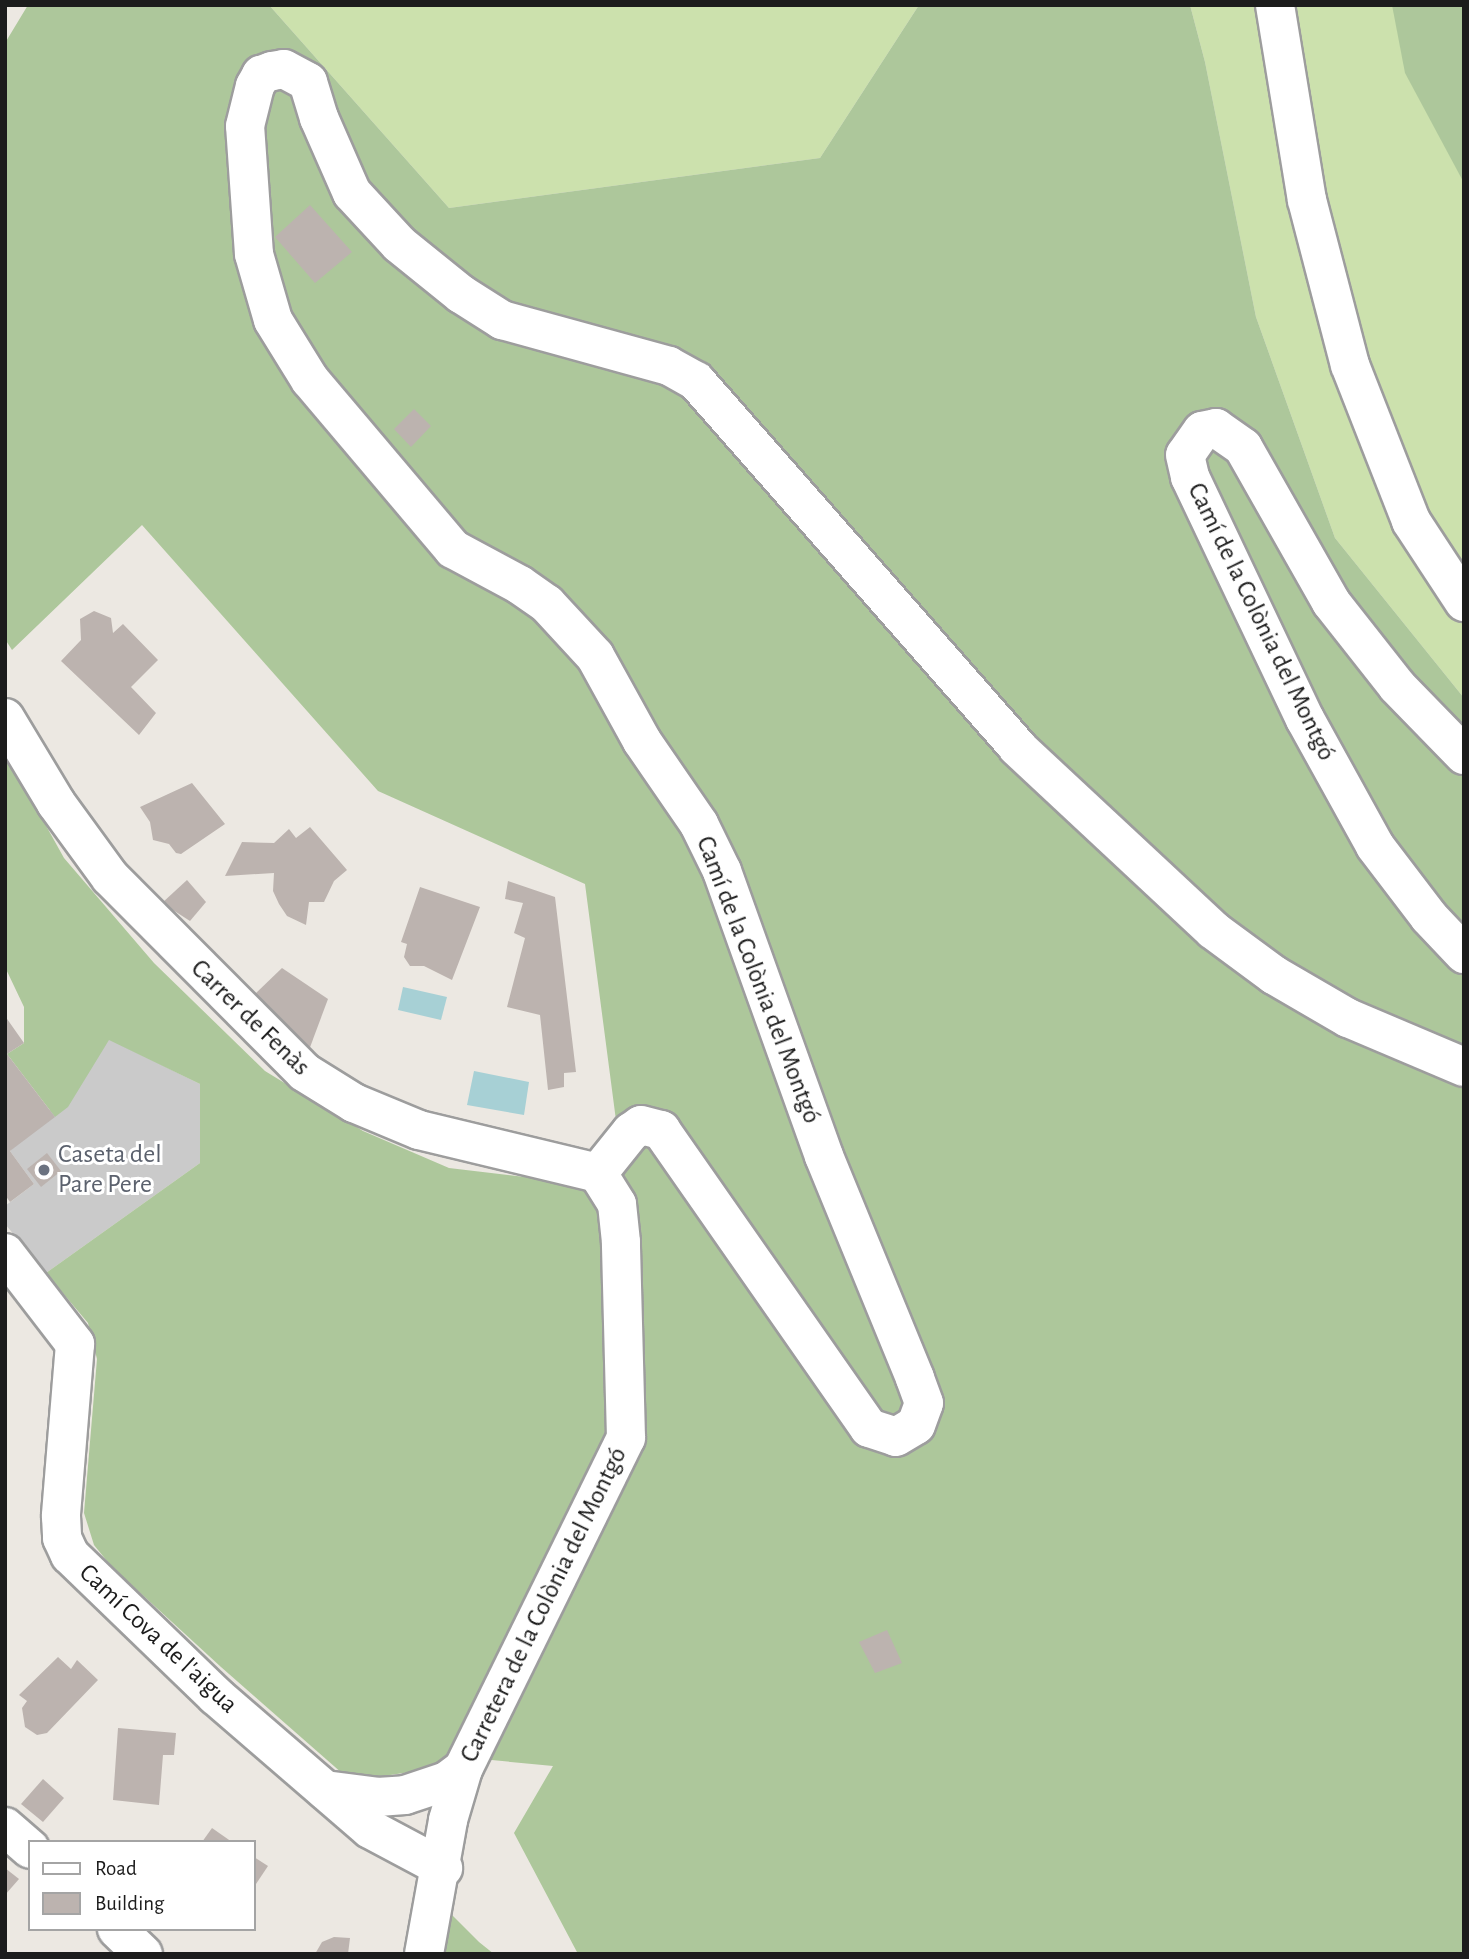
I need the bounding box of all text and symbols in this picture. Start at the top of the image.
street label: Camí de la Colònia del Montgó [1180,478,1342,766]
street label: Camí de la Colònia del Montgó [689,832,827,1128]
street label: Carrer de Fenàs [184,953,316,1083]
place label: Caseta del Pare Pere [58,1139,162,1200]
marker: Caseta del Pare Pere [36,1162,52,1178]
street label: Carretera de la Colònia del Montgó [454,1442,634,1768]
street label: Camí Cova de l'aigua [72,1558,244,1720]
legend [28,1840,256,1931]
text: Road [95,1858,137,1879]
text: Building [95,1893,164,1914]

